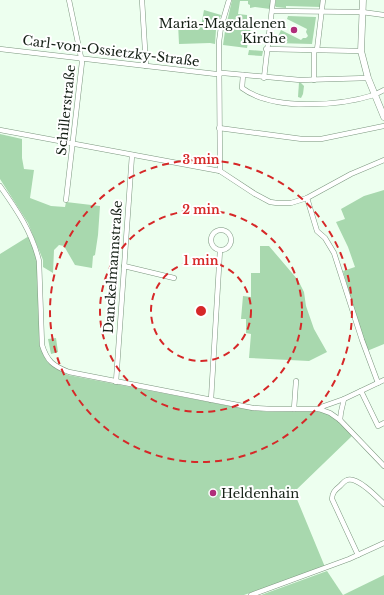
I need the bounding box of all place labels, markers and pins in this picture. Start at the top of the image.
place label: Maria-Magdalenen Kirche [159,15,286,47]
marker: Maria-Magdalenen Kirche [289,25,299,35]
centre of rings [194,304,208,318]
place label: Heldenhain [221,485,299,502]
marker: Heldenhain [208,488,218,498]

